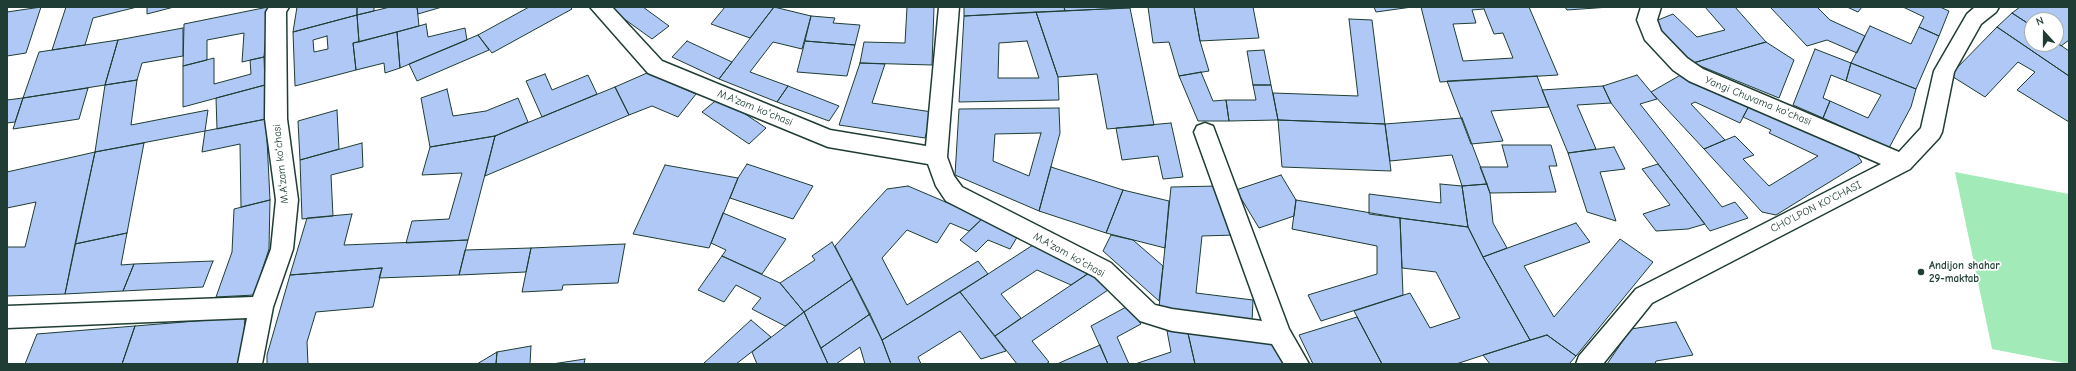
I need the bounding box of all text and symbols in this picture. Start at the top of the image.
north arrow [2024,12,2064,52]
text: N [2034,14,2046,29]
street label: Yangi Chuvama koʻchasi [1703,74,1813,128]
street label: M.Aʻzam koʻchasi [715,87,795,129]
street label: M.Aʻzam koʻchasi [270,124,292,204]
street label: CHO'LPON KO'CHASI [1768,178,1864,236]
street label: M.Aʻzam koʻchasi [1031,230,1107,280]
place label: Andijon shahar 29-maktab [1929,259,2000,285]
marker: Andijon shahar 29-maktab [1916,267,1926,277]

